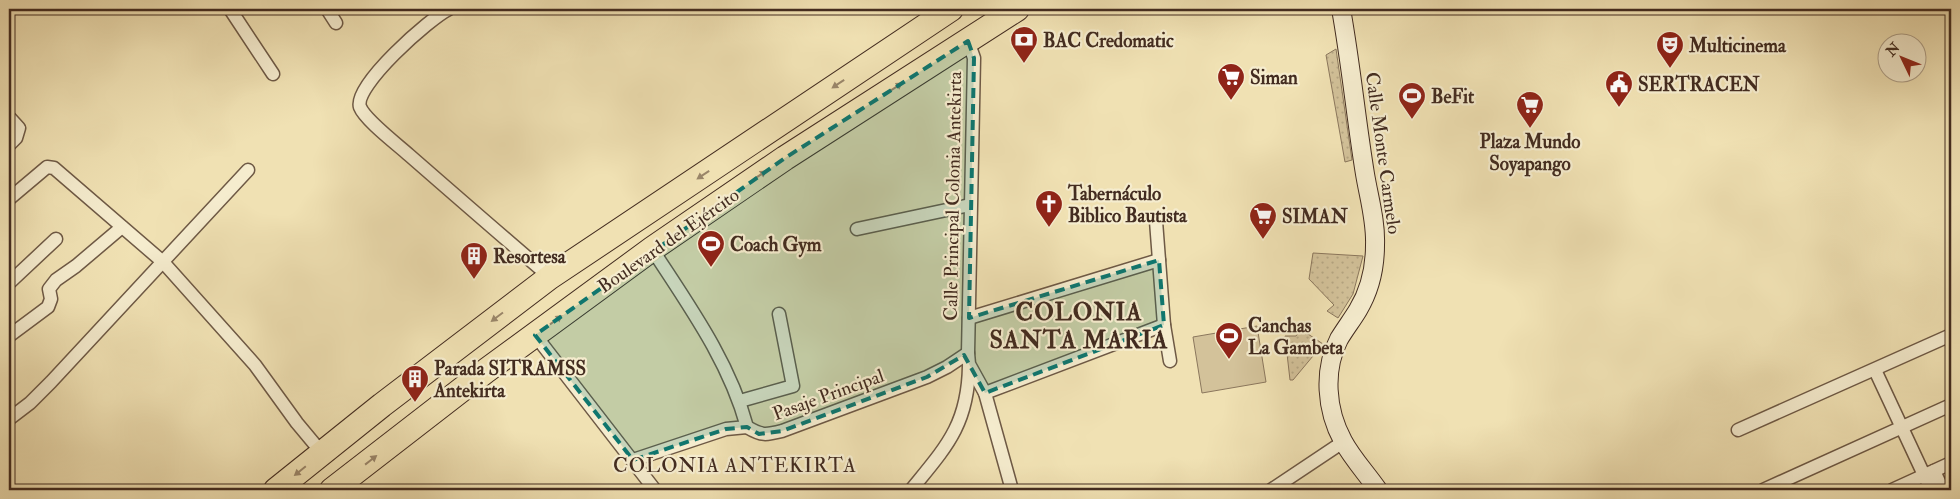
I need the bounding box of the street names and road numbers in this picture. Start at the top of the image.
street label: Calle Principal Colonia Antekirta [939,71,968,321]
street label: Calle Monte Carmelo [1360,71,1406,236]
street label: Boulevard del Ejército [593,183,744,299]
street label: Pasaje Principal [769,364,888,427]

